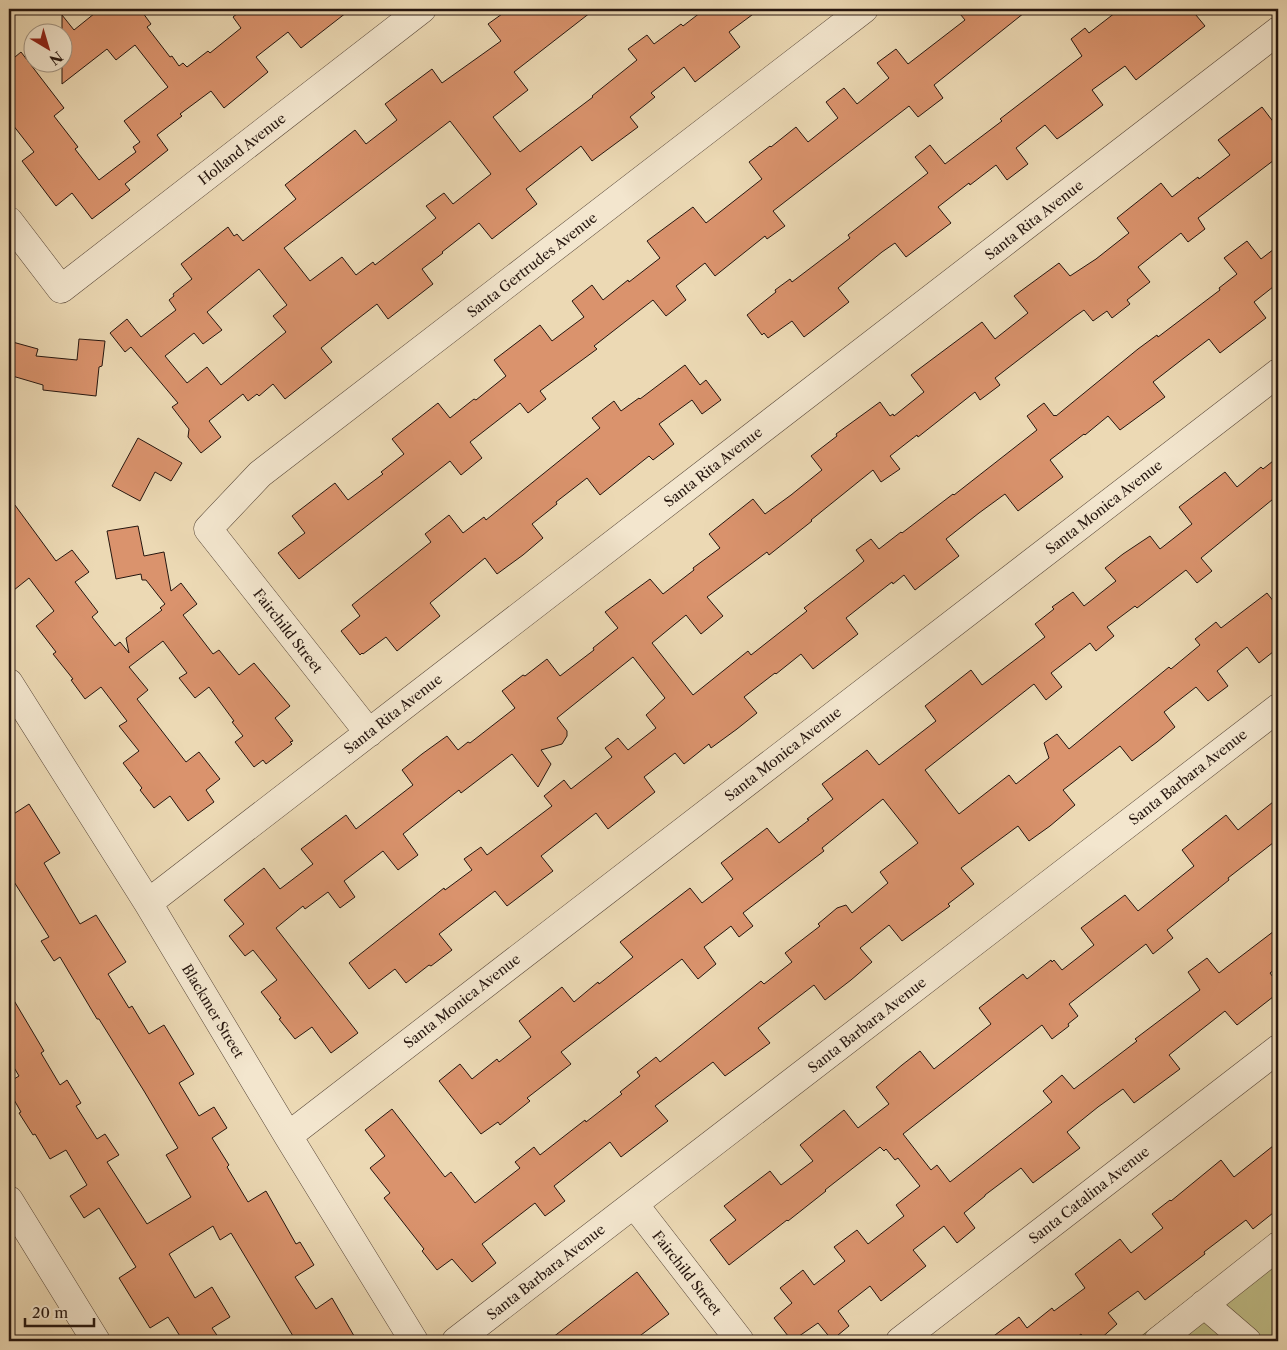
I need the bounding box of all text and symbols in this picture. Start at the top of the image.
north arrow [22,22,72,72]
text: N [46,47,66,69]
street label: Holland Avenue [195,109,289,189]
street label: Santa Rita Avenue [981,176,1087,264]
street label: Santa Gertrudes Avenue [463,208,601,321]
street label: Santa Rita Avenue [660,423,766,511]
street label: Santa Monica Avenue [1042,456,1166,558]
street label: Fairchild Street [249,585,327,677]
street label: Santa Rita Avenue [340,670,446,758]
street label: Santa Monica Avenue [721,703,845,805]
street label: Santa Barbara Avenue [1125,725,1251,829]
street label: Santa Monica Avenue [400,950,524,1052]
street label: Blackmer Street [178,961,248,1061]
street label: Santa Barbara Avenue [804,973,930,1077]
street label: Santa Catalina Avenue [1025,1142,1153,1248]
street label: Santa Barbara Avenue [483,1220,609,1324]
street label: Fairchild Street [648,1227,726,1319]
scale bar [25,1295,94,1327]
text: 20 m [32,1303,68,1322]

